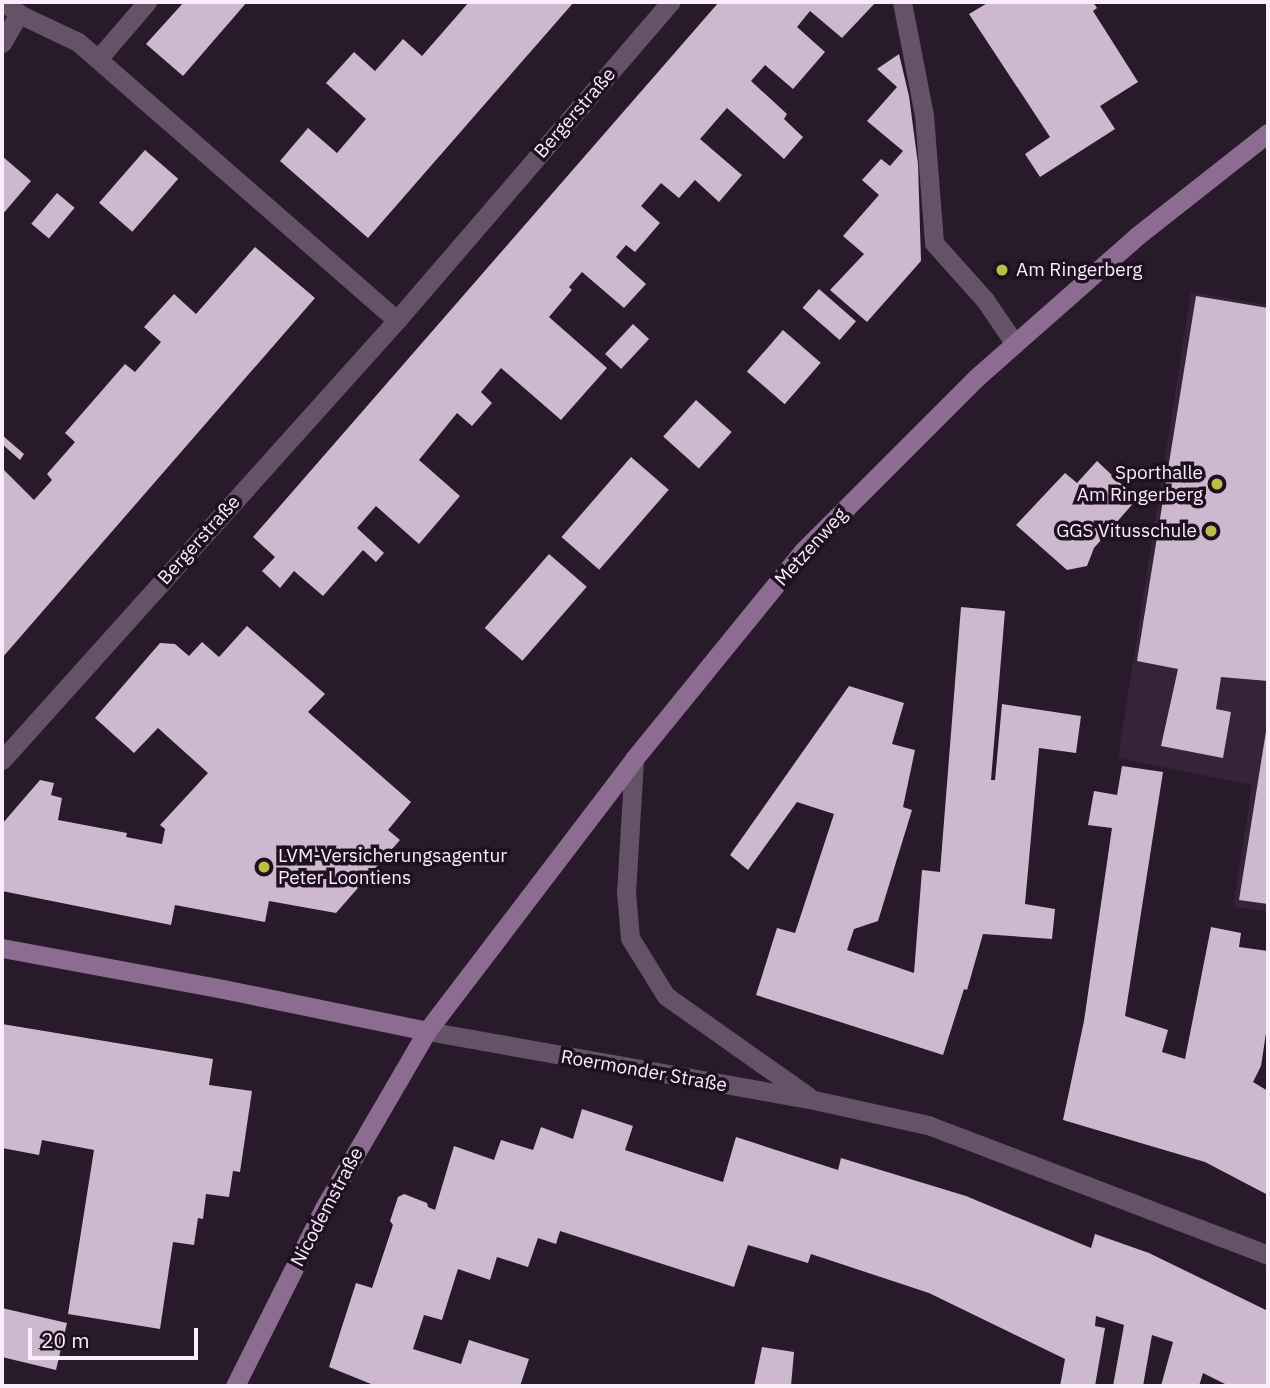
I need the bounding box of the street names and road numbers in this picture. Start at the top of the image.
street label: Bergerstraße [530,63,620,163]
street label: Bergerstraße [153,491,245,589]
street label: Metzenweg [770,503,852,591]
street label: Roermonder Straße [559,1045,729,1097]
street label: Nicodemstraße [286,1143,368,1271]

